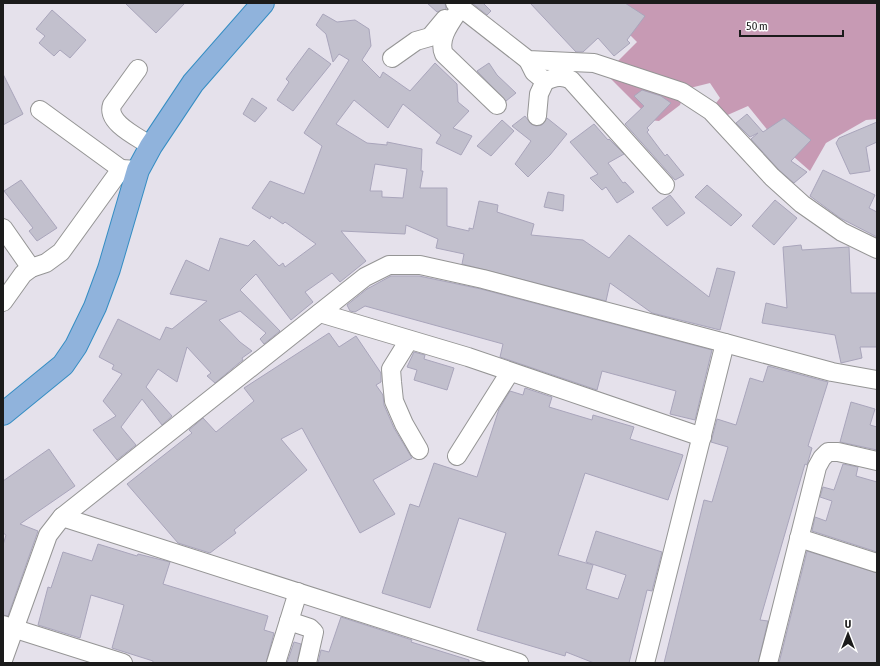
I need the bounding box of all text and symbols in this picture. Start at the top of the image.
scale bar [740,12,843,38]
text: 50 m [746,19,768,33]
north arrow [828,614,868,654]
text: U [845,618,851,630]

